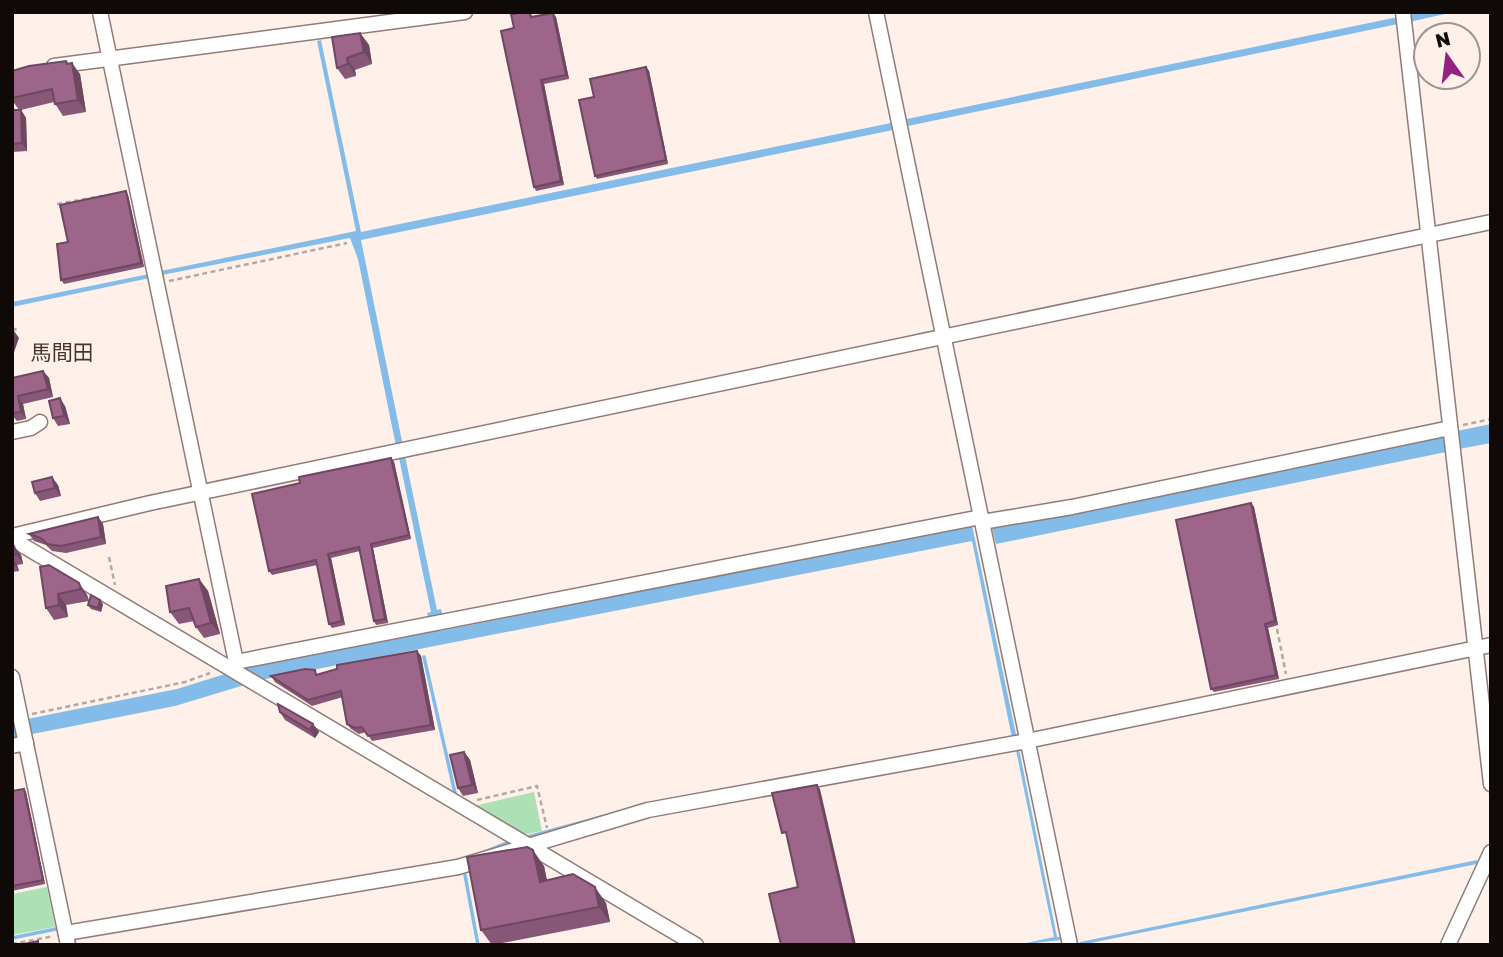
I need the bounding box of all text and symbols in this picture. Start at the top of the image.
north arrow [1412,21,1482,91]
text: N [1433,26,1453,52]
district label: 馬間田 [31,339,94,365]

